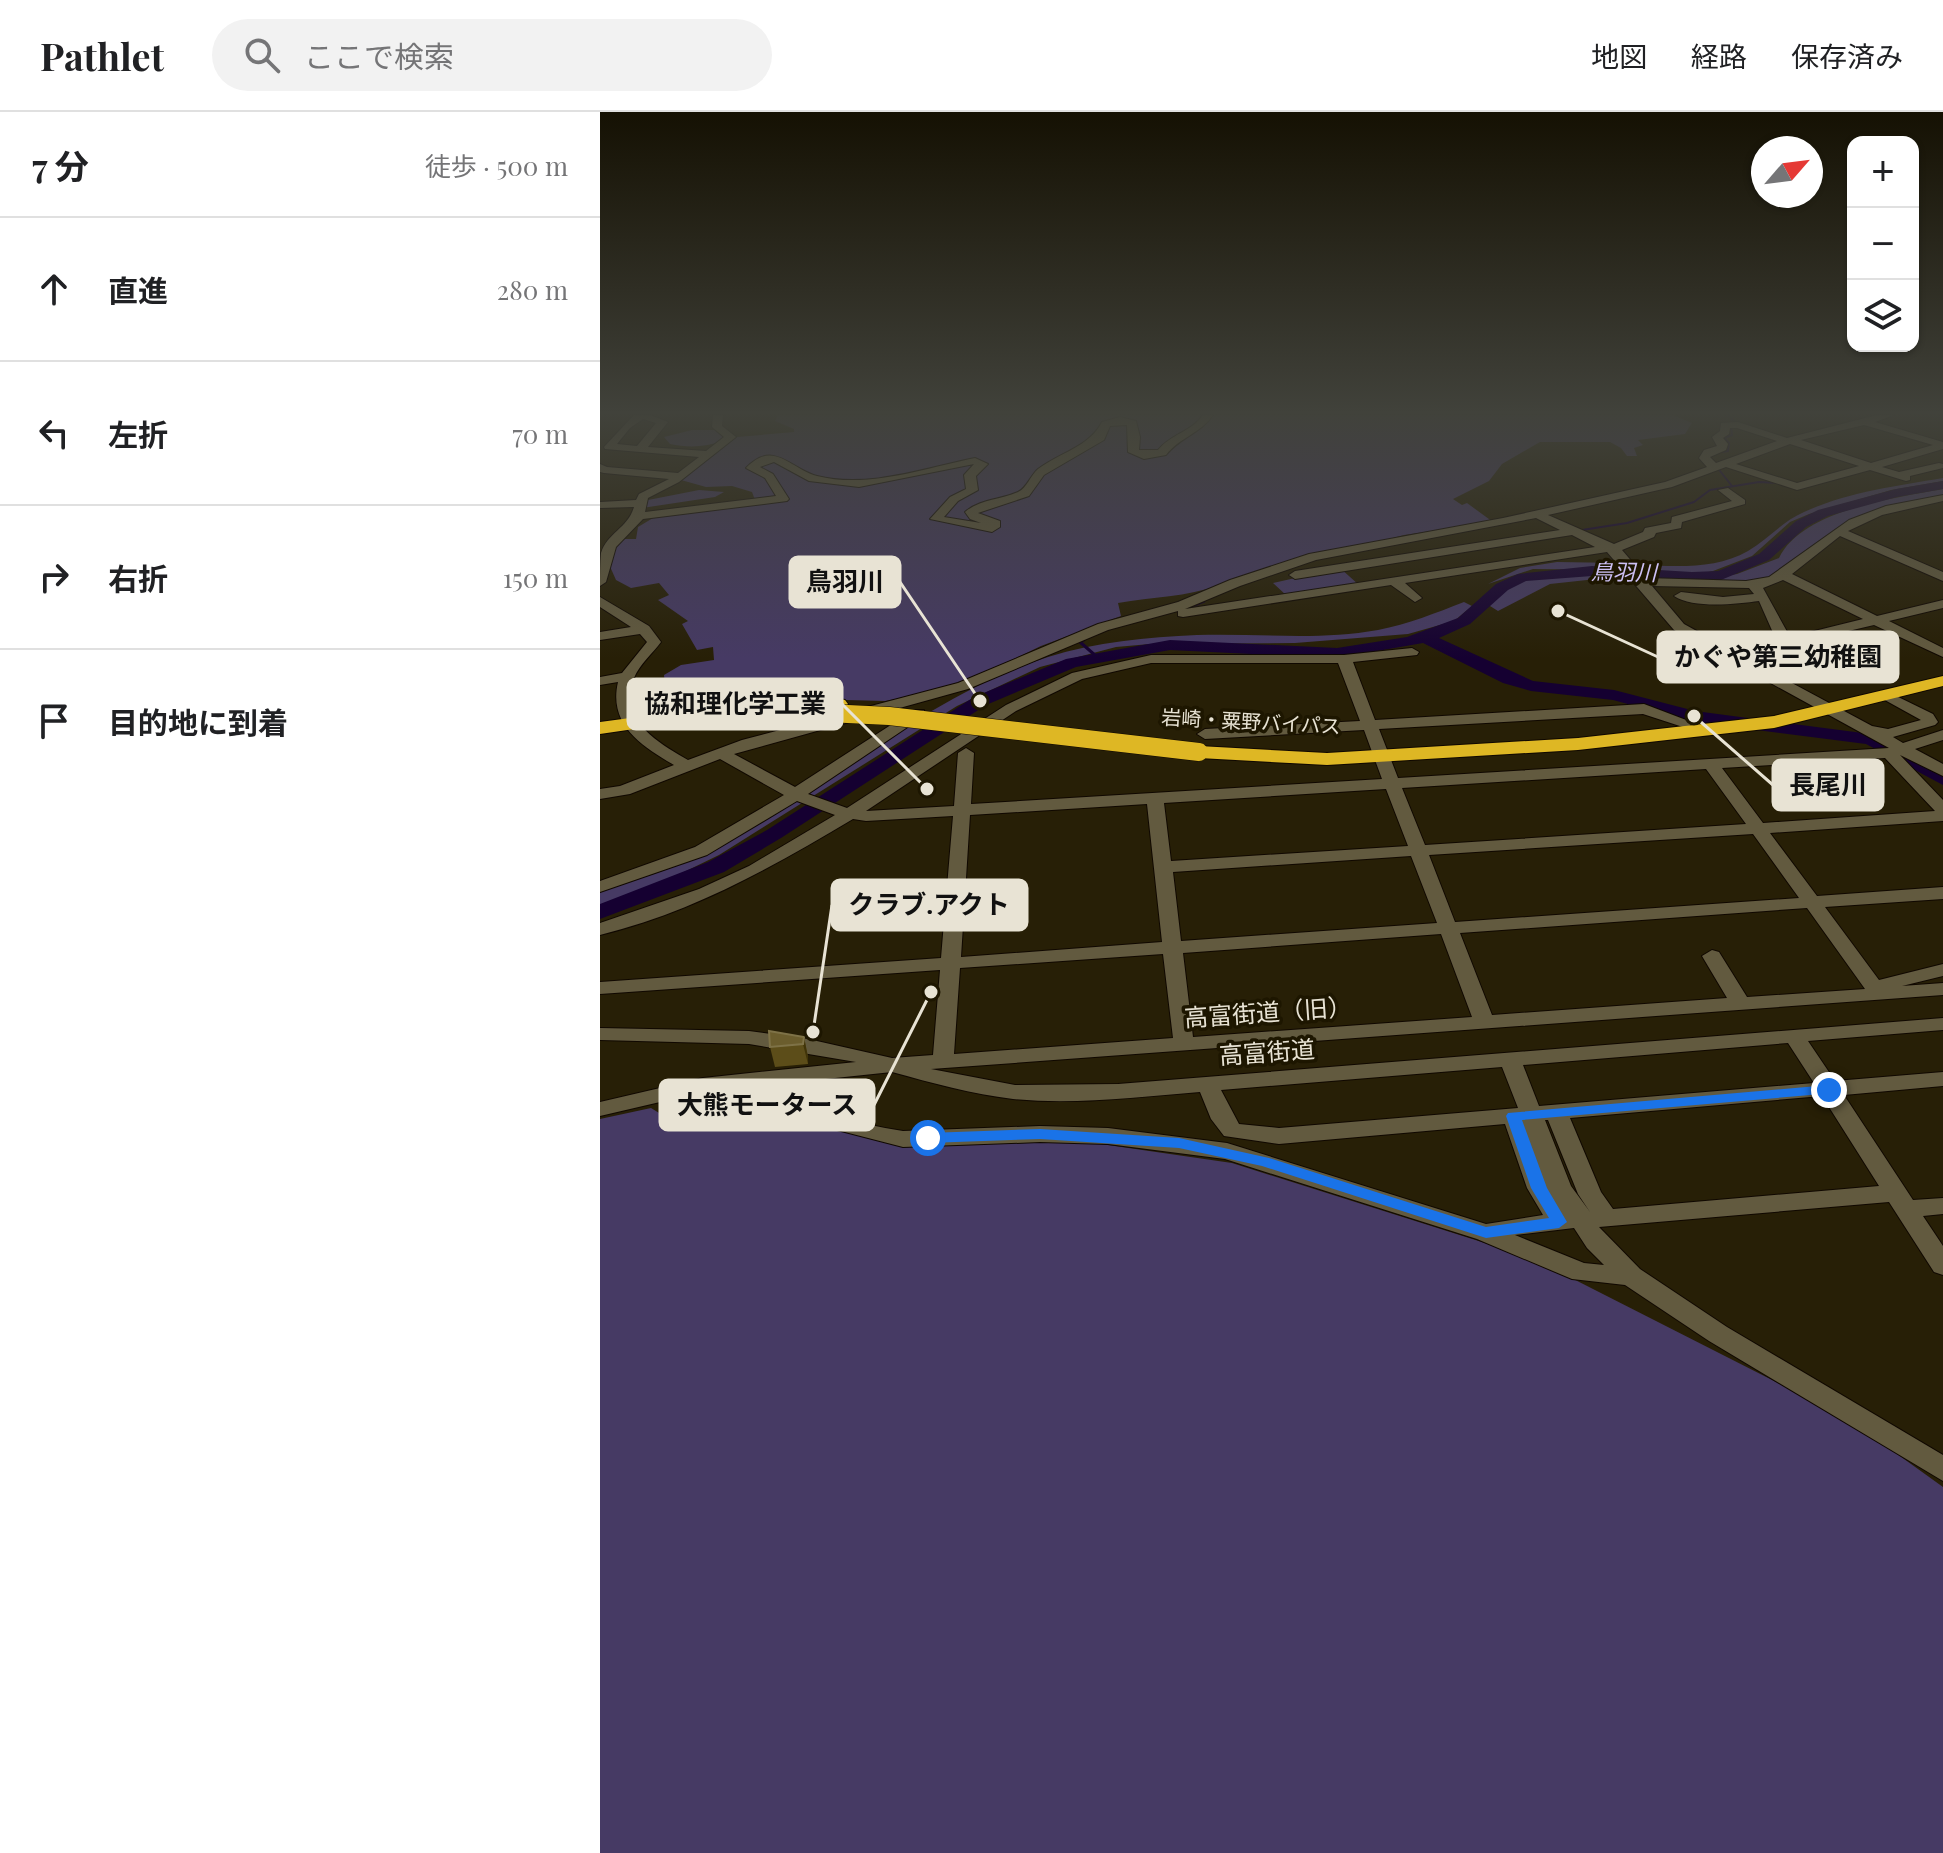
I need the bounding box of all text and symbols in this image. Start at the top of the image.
search box [212,19,772,91]
text: Pathlet [40,30,164,81]
icon: search [240,33,284,77]
text: ここで検索 [304,36,454,76]
text: 地図 [1591,37,1647,74]
text: 経路 [1691,37,1747,74]
text: 保存済み [1791,37,1903,74]
north arrow [1751,136,1823,208]
map controls [1847,136,1919,352]
button: + [1847,136,1919,208]
text: 7 分 [32,142,89,188]
text: 徒歩 · 500 m [425,148,568,183]
button: − [1847,208,1919,280]
icon: ahead [32,267,76,311]
text: 直進 [108,270,168,310]
text: 280 m [497,272,568,307]
button: layers [1847,280,1919,352]
icon: left [32,411,76,455]
text: 左折 [108,414,168,454]
text: 70 m [512,416,568,451]
icon: right [32,555,76,599]
water label: 鳥羽川 [1591,555,1659,587]
callout: 鳥羽川 [790,557,900,607]
text: 右折 [108,558,168,598]
text: 150 m [503,560,568,595]
text: 鳥羽川 [806,563,884,598]
callout: かぐや第三幼稚園 [1658,632,1898,682]
text: かぐや第三幼稚園 [1674,638,1882,673]
callout: 協和理化学工業 [628,679,842,729]
text: 協和理化学工業 [644,685,826,720]
icon: arrive [32,699,76,743]
text: 目的地に到着 [108,702,288,742]
street label: 岩崎・粟野バイパス [1161,702,1341,739]
callout: 長尾川 [1773,760,1883,810]
text: 長尾川 [1789,766,1867,801]
callout: クラブ.アクト [832,880,1027,930]
text: クラブ.アクト [848,886,1010,921]
street label: 高富街道（旧） [1183,989,1353,1033]
street label: 高富街道 [1218,1032,1316,1070]
route end [1811,1072,1847,1108]
callout: 大熊モータース [660,1080,874,1130]
text: 大熊モータース [677,1086,857,1121]
route start [910,1120,946,1156]

